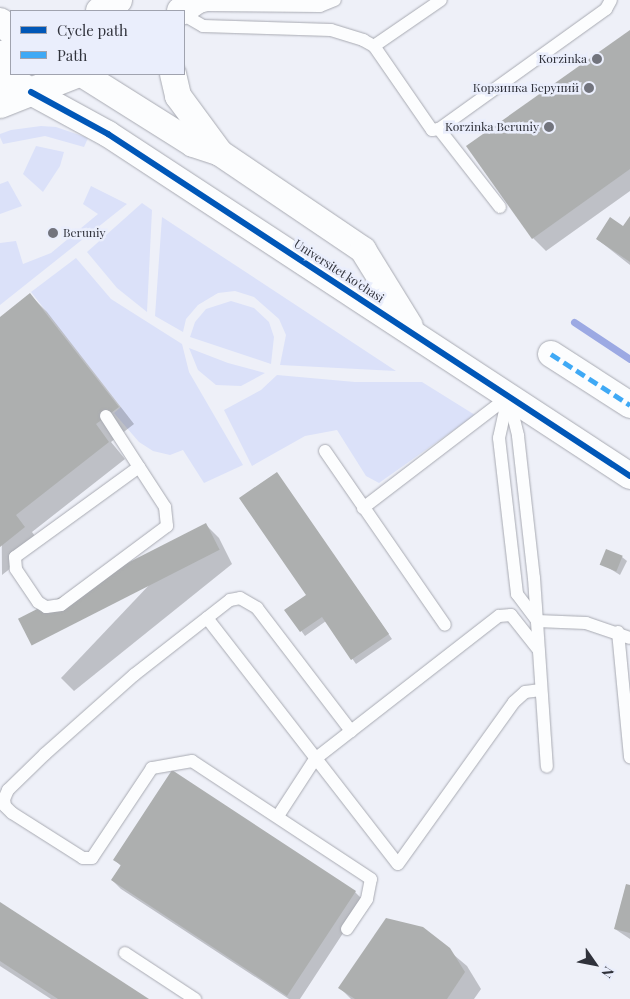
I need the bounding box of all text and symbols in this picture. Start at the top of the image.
legend [10,10,185,75]
text: Cycle path [57,20,128,40]
text: Path [57,45,87,65]
place label: Korzinka [538,52,587,66]
marker: Korzinka [591,53,603,65]
place label: Корзинка Беруний [473,81,579,95]
marker: Корзинка Беруний [583,82,595,94]
place label: Korzinka Beruniy [445,120,539,134]
marker: Korzinka Beruniy [543,121,555,133]
place label: Beruniy [63,226,106,240]
marker: Beruniy [47,227,59,239]
street label: Universitet ko'chasi [291,236,387,306]
north arrow [570,939,620,989]
text: N [597,963,619,982]

